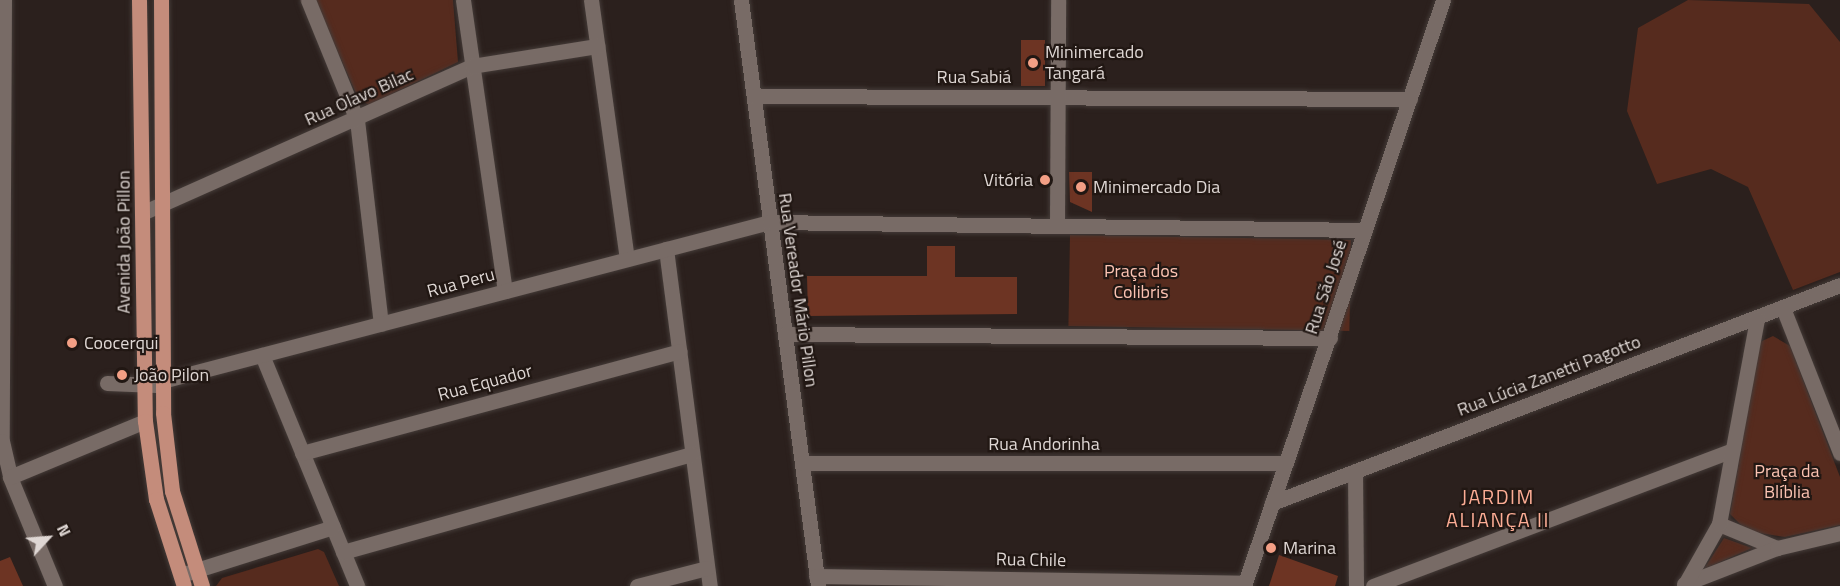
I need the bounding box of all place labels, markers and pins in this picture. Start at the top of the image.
place label: Minimercado Tangará [1045,42,1144,84]
marker: Minimercado Tangará [1026,56,1040,70]
place label: Vitória [984,169,1033,191]
marker: Vitória [1038,173,1052,187]
place label: Minimercado Dia [1093,176,1220,198]
marker: Minimercado Dia [1074,180,1088,194]
place label: Coocerqui [84,332,158,354]
marker: Coocerqui [65,336,79,350]
place label: João Pilon [134,364,209,386]
marker: João Pilon [115,368,129,382]
place label: Marina [1283,537,1336,559]
marker: Marina [1264,541,1278,555]

